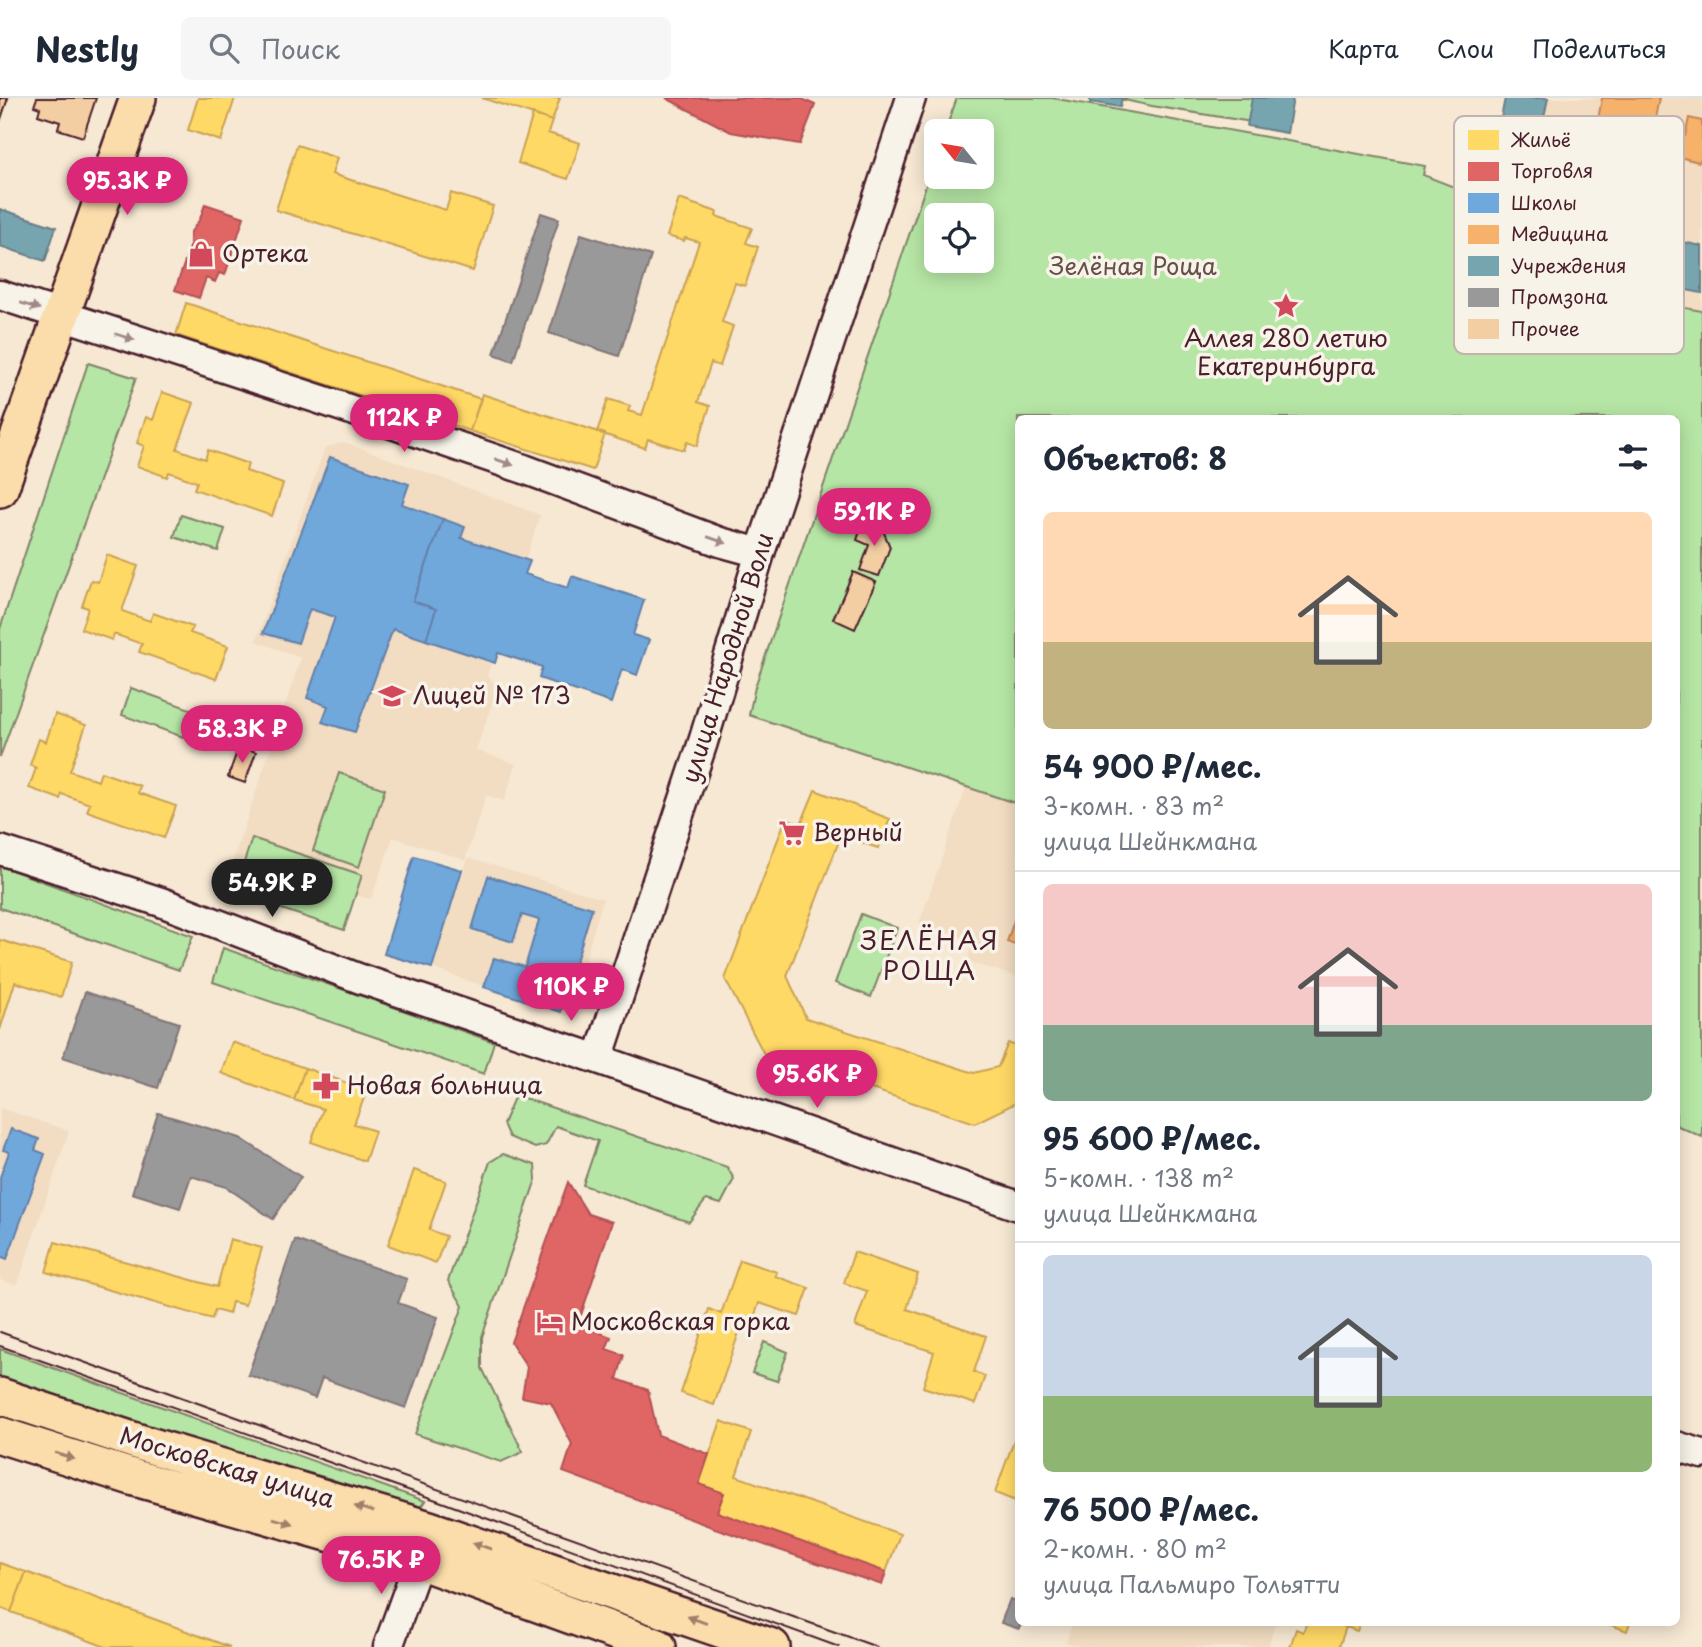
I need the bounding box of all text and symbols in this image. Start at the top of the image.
search box [181,17,671,80]
text: Nestly [35,23,139,73]
icon: search [205,29,243,67]
text: Поиск [261,29,340,68]
text: Карта [1328,30,1399,66]
text: Слои [1437,30,1494,66]
text: Поделиться [1532,30,1667,66]
legend [1454,116,1684,354]
north arrow [924,119,994,189]
map controls [924,119,994,273]
text: Жильё [1510,125,1571,153]
text: Торговля [1511,156,1593,184]
pin: 95.3K ₽ [62,158,192,217]
text: 95.3K ₽ [83,162,171,197]
text: Школы [1511,188,1577,216]
button: locate [924,203,994,273]
text: Медицина [1511,219,1608,247]
place label: Ортека [222,234,308,270]
shop icon: Ортека [186,239,216,269]
park label: Зелёная Роща [1049,247,1217,283]
text: Учреждения [1511,251,1626,279]
text: Промзона [1511,282,1608,310]
place icon: Аллея 280 летию Екатеринбурга [1271,291,1301,321]
one-way arrow [20,301,41,312]
text: Прочее [1511,314,1580,342]
place label: Аллея 280 летию Екатеринбурга [1184,319,1388,383]
one-way arrow [115,332,136,343]
pin: 112K ₽ [347,394,461,454]
text: 112K ₽ [366,399,442,434]
text: Объектов: 8 [1043,435,1227,480]
icon: filters [1614,438,1652,476]
one-way arrow [493,457,514,468]
pin: 59.1K ₽ [809,489,939,548]
text: 59.1K ₽ [833,493,915,528]
street label: улица Народной Воли [671,528,781,787]
one-way arrow [707,535,728,546]
icon: home [1285,557,1411,683]
place label: Лицей № 173 [413,676,571,712]
school or university icon: Лицей № 173 [377,681,407,711]
pin: 58.3K ₽ [177,706,307,765]
text: 58.3K ₽ [197,710,287,745]
text: 54 900 ₽/мес. [1043,743,1261,788]
text: 3-комн. · 83 m² [1043,788,1224,823]
place label: Верный [813,813,903,849]
supermarket icon: Верный [777,818,807,848]
text: улица Шейнкмана [1043,823,1257,858]
pin: 54.9K ₽ [207,860,337,919]
text: 54.9K ₽ [227,864,317,899]
district label: ЗЕЛЁНАЯ РОЩА [860,920,1000,989]
icon: home [1285,929,1411,1055]
pin: 110K ₽ [514,964,628,1023]
text: 110K ₽ [533,968,609,1003]
pin: 95.6K ₽ [752,1051,882,1110]
text: 95.6K ₽ [772,1055,862,1090]
place label: Новая больница [347,1066,542,1102]
pharmacy icon: Новая больница [311,1071,341,1101]
text: 95 600 ₽/мес. [1043,1115,1261,1160]
text: 5-комн. · 138 m² [1043,1160,1234,1195]
text: улица Шейнкмана [1043,1195,1257,1230]
icon: home [1285,1300,1411,1426]
place label: Московская горка [571,1302,790,1338]
hotel icon: Московская горка [535,1307,565,1337]
street label: Московская улица [116,1416,339,1516]
one-way arrow [55,1451,76,1461]
text: 76 500 ₽/мес. [1043,1486,1259,1531]
one-way arrow [353,1504,374,1514]
one-way arrow [273,1516,294,1526]
text: 2-комн. · 80 m² [1043,1531,1227,1566]
pin: 76.5K ₽ [316,1536,446,1596]
one-way arrow [471,1540,492,1551]
text: 76.5K ₽ [338,1541,424,1576]
text: улица Пальмиро Тольятти [1043,1566,1341,1601]
one-way arrow [687,1614,708,1625]

